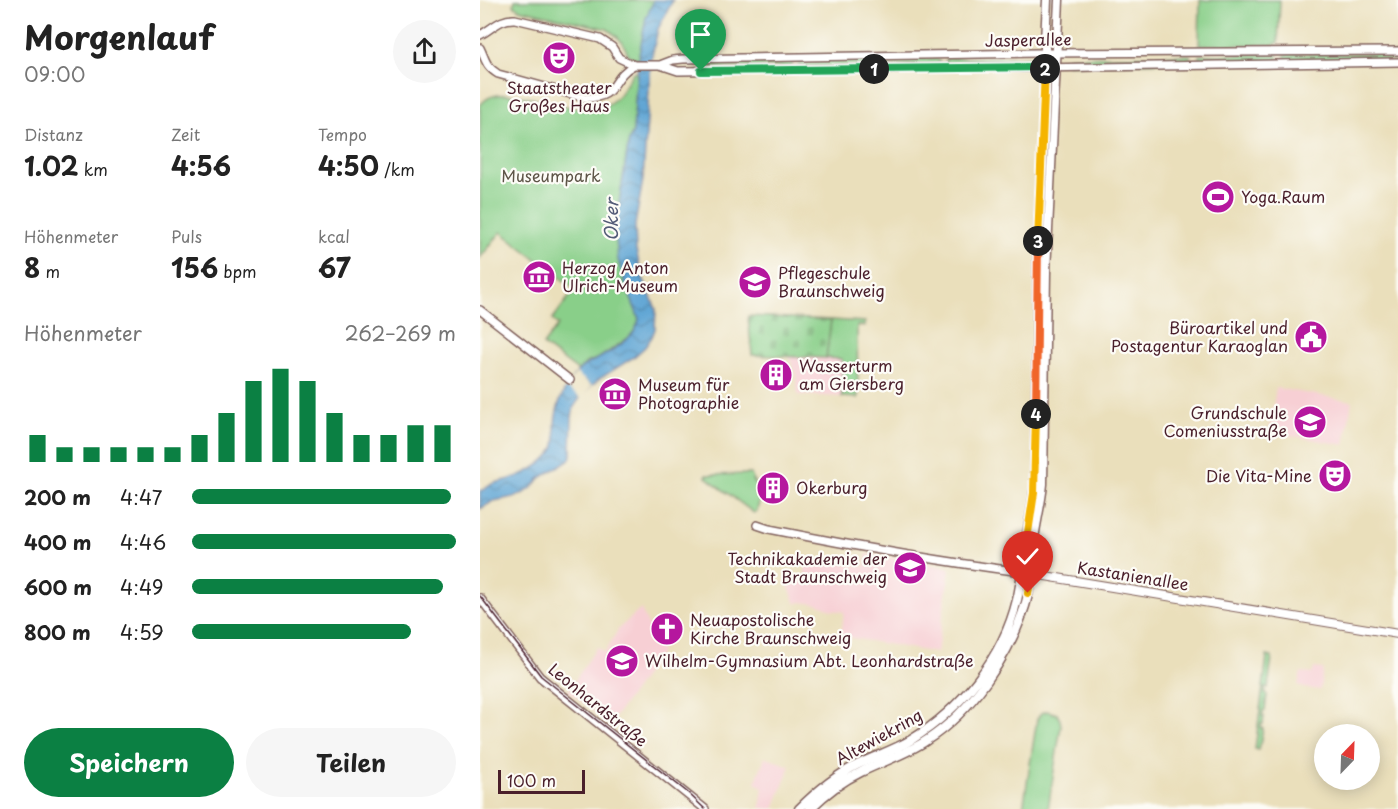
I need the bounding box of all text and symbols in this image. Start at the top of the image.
pin [675,9,726,71]
text: Morgenlauf [24,11,214,61]
icon: arrive [684,18,717,51]
button: share [393,20,456,83]
street label: Jasperallee [985,26,1071,52]
theatre icon: Staatstheater Großes Haus [541,40,577,76]
pin: 1 [859,54,889,84]
pin: 2 [1030,54,1060,84]
text: 1 [870,57,878,81]
text: 2 [1039,57,1051,81]
text: 09:00 [24,59,85,89]
place label: Staatstheater Großes Haus [506,75,612,117]
text: Distanz [24,122,83,146]
text: Zeit [171,122,200,146]
text: Tempo [318,122,367,146]
text: 1.02 [24,146,79,185]
text: 4:56 [171,146,231,185]
text: 4:50 [318,146,379,185]
text: km [79,157,108,181]
text: /km [379,157,415,181]
park label: Museumpark [501,163,601,187]
sports icon: Yoga.Raum [1200,179,1236,215]
place label: Yoga.Raum [1241,184,1325,208]
water label: Oker [597,196,624,241]
text: Höhenmeter [24,224,118,248]
text: Puls [171,224,202,248]
text: kcal [318,224,350,248]
pin: 3 [1023,226,1053,256]
text: 3 [1033,229,1043,253]
text: 8 [24,248,40,287]
text: 156 [171,248,218,287]
text: 67 [318,248,351,287]
place label: Herzog Anton Ulrich-Museum [562,255,678,297]
text: m [40,259,60,283]
text: bpm [218,259,257,283]
museum icon: Herzog Anton Ulrich-Museum [521,259,557,295]
place label: Pflegeschule Braunschweig [778,260,885,302]
school or university icon: Pflegeschule Braunschweig [737,264,773,300]
place label: Büroartikel und Postagentur Karaoglan [1111,315,1288,357]
text: Höhenmeter [24,318,142,348]
text: 262–269 m [344,318,456,348]
public building icon: Büroartikel und Postagentur Karaoglan [1293,319,1329,355]
place label: Wasserturm am Giersberg [799,353,904,395]
building icon: Wasserturm am Giersberg [758,357,794,393]
place label: Museum für Photographie [638,372,739,414]
museum icon: Museum für Photographie [597,376,633,412]
pin: 4 [1021,399,1051,429]
place label: Grundschule Comeniusstraße [1163,400,1287,442]
text: 4 [1031,402,1041,426]
school or university icon: Grundschule Comeniusstraße [1292,404,1328,440]
theatre icon: Die Vita-Mine [1317,458,1353,494]
place label: Die Vita-Mine [1206,463,1312,487]
building icon: Okerburg [755,470,791,506]
place label: Okerburg [796,475,868,499]
text: 200 m [24,482,91,512]
text: 4:47 [120,482,162,512]
text: 400 m [24,527,92,557]
text: 4:46 [120,527,166,557]
pin [1002,531,1053,593]
icon: check [1011,540,1044,573]
place label: Technikakademie der Stadt Braunschweig [727,546,887,588]
school or university icon: Technikakademie der Stadt Braunschweig [892,550,928,586]
street label: Kastanienallee [1076,554,1191,596]
text: 600 m [24,572,92,602]
text: 4:49 [120,572,163,602]
place label: Neuapostolische Kirche Braunschweig [690,607,851,649]
church icon: Neuapostolische Kirche Braunschweig [649,611,685,647]
text: 800 m [24,617,91,647]
text: 4:59 [120,617,164,647]
school or university icon: Wilhelm-Gymnasium Abt. Leonhardstraße [604,643,640,679]
place label: Wilhelm-Gymnasium Abt. Leonhardstraße [645,648,974,672]
street label: Leonhardstraße [544,657,653,752]
street label: Altewiekring [831,702,926,770]
north arrow [1314,724,1380,790]
map controls [1314,724,1380,790]
button: Speichern [24,728,234,797]
button: Teilen [246,728,456,797]
scale bar [498,767,585,794]
text: 100 m [507,768,556,792]

